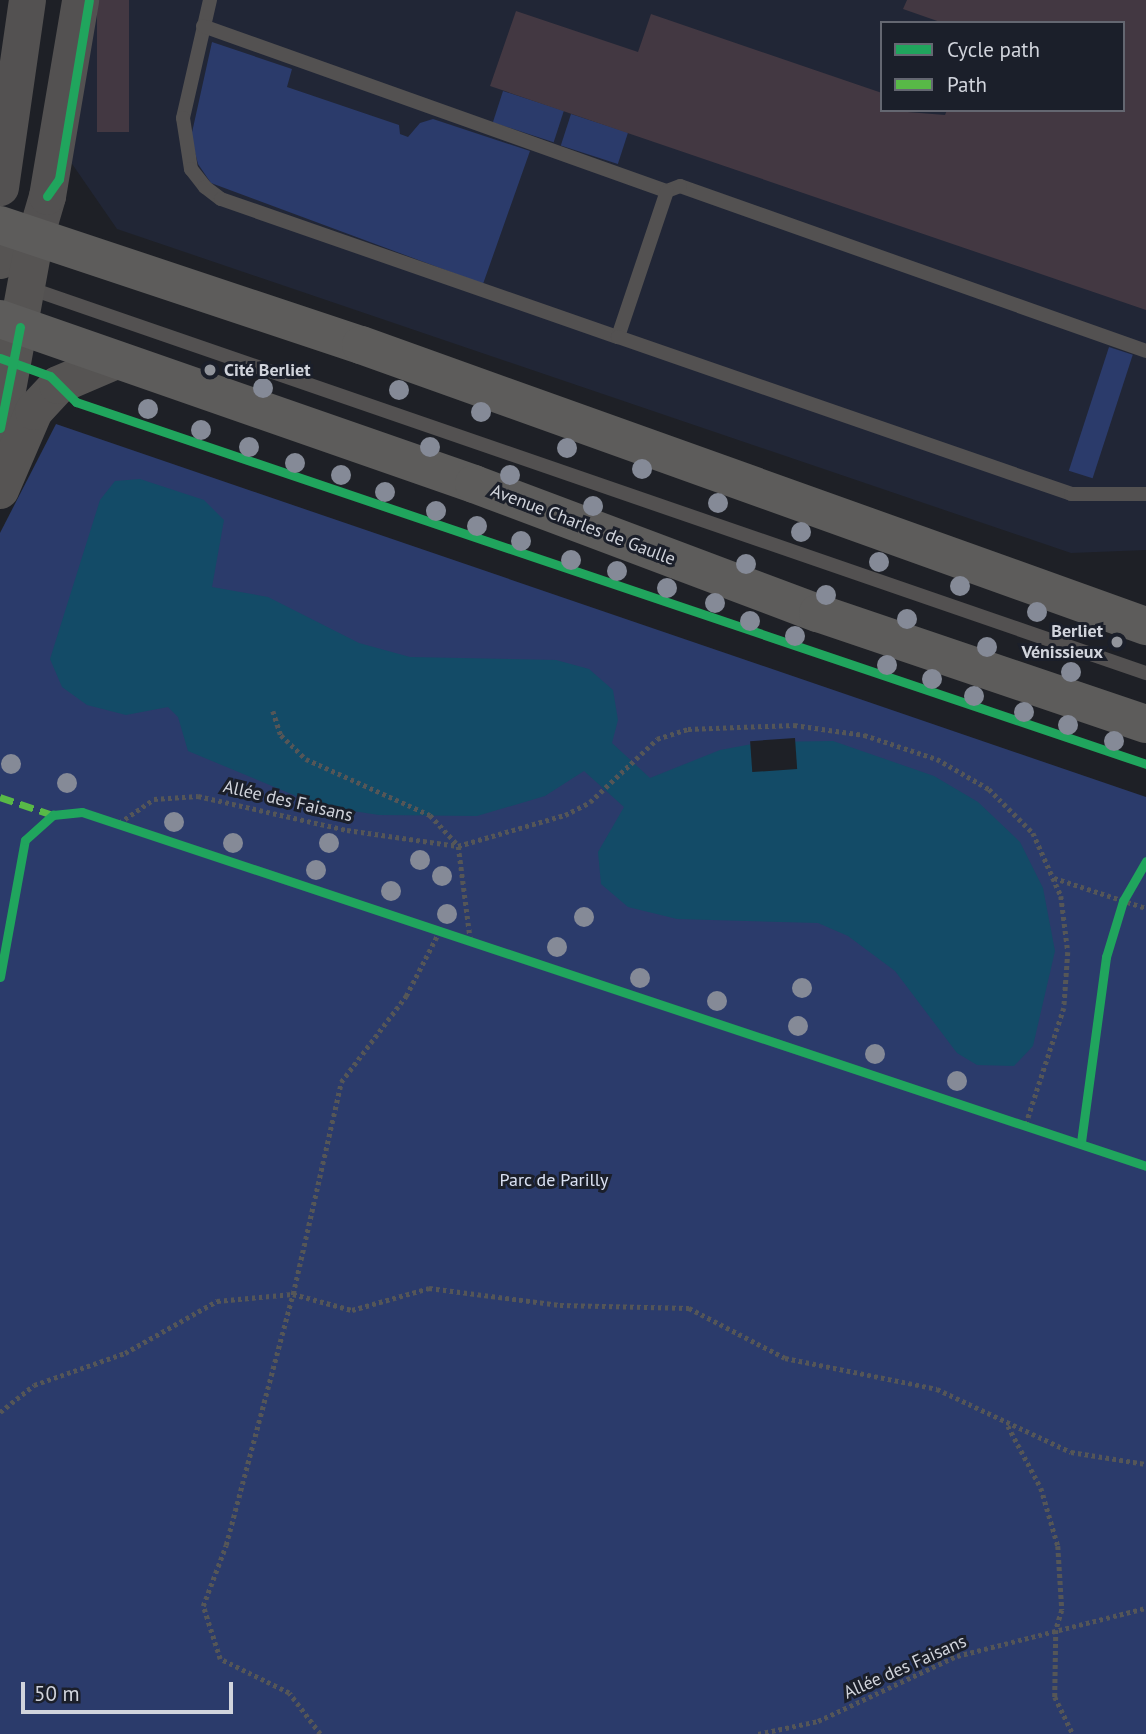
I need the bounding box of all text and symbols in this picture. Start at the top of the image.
legend [880,21,1125,112]
text: Cycle path [947,36,1040,63]
text: Path [947,71,987,98]
place label: Cité Berliet [224,359,310,381]
marker: Cité Berliet [202,362,218,378]
street label: Avenue Charles de Gaulle [488,480,678,570]
place label: Berliet Vénissieux [1021,621,1103,664]
marker: Berliet Vénissieux [1109,634,1125,650]
street label: Allée des Faisans [221,776,355,826]
park label: Parc de Parilly [499,1169,609,1191]
street label: Allée des Faisans [840,1630,970,1704]
scale bar [24,1668,236,1712]
text: 50 m [34,1680,80,1707]

